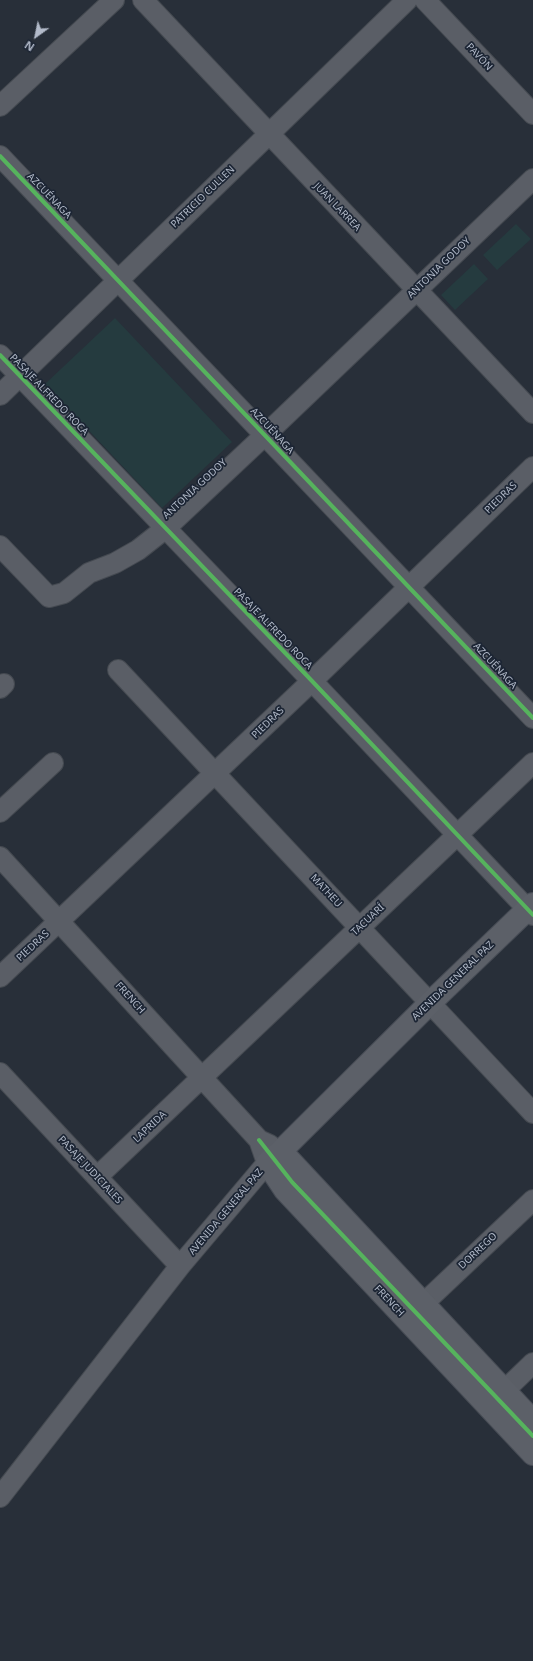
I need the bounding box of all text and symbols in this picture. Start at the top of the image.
north arrow [16,16,56,56]
text: N [21,38,37,55]
street label: PAVÓN [463,41,495,73]
street label: PATRICIO CULLEN [169,164,237,230]
street label: AZCUÉNAGA [24,171,74,221]
street label: JUAN LARREA [311,180,363,234]
street label: ANTONIA GODOY [405,235,473,301]
street label: PASAJE ALFREDO ROCA [7,352,91,438]
street label: AZCUÉNAGA [248,405,296,457]
street label: ANTONIA GODOY [161,456,229,522]
street label: PIEDRAS [482,480,520,516]
street label: PASAJE ALFREDO ROCA [231,586,315,672]
street label: AZCUÉNAGA [471,640,519,692]
street label: PIEDRAS [249,705,287,741]
street label: MATHEU [308,872,344,910]
street label: TACUARÍ [349,902,387,938]
street label: PIEDRAS [14,928,52,964]
street label: AVENIDA GENERAL PAZ [410,939,496,1023]
street label: FRENCH [113,980,147,1016]
street label: LAPRIDA [131,1109,169,1145]
street label: PASAJE JUDICIALES [55,1134,125,1206]
street label: AVENIDA GENERAL PAZ [186,1166,266,1258]
street label: DORREGO [456,1230,500,1272]
street label: FRENCH [372,1283,406,1319]

